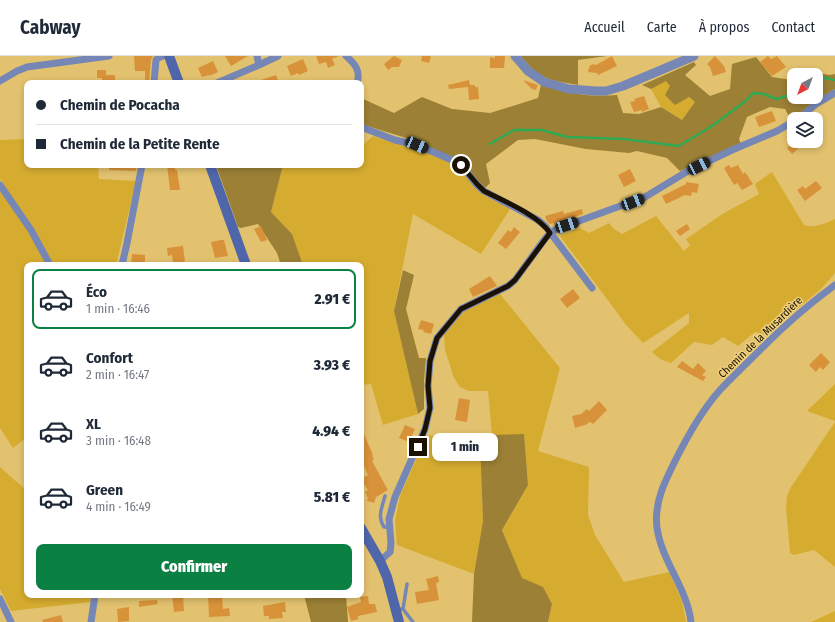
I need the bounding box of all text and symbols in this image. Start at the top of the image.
text: Cabway [20,16,80,39]
text: Accueil [584,19,625,36]
text: Carte [647,19,677,36]
text: À propos [699,19,750,36]
text: Contact [772,19,815,36]
north arrow [787,68,823,104]
map controls [787,68,823,148]
text: Chemin de Pocacha [60,96,180,114]
button: layers [787,112,823,148]
text: Chemin de la Petite Rente [60,135,219,153]
car [404,135,430,155]
car [686,155,712,177]
route start [452,156,470,174]
car [620,192,646,212]
car [554,216,580,234]
icon: car [38,281,74,317]
text: Éco [86,283,107,301]
text: 2.91 € [315,290,350,308]
street label: Chemin de la Musardière [716,294,805,381]
text: 1 min · 16:46 [86,301,150,316]
icon: car [38,347,74,383]
text: Confort [86,349,133,367]
text: 3.93 € [314,356,350,374]
text: 2 min · 16:47 [86,367,149,382]
icon: car [38,413,74,449]
text: XL [86,415,101,433]
text: 4.94 € [312,422,350,440]
text: 3 min · 16:48 [86,433,151,448]
callout: 1 min [432,433,498,461]
route end [409,438,427,456]
text: 1 min [451,439,479,454]
icon: car [38,479,74,515]
text: Green [86,481,123,499]
text: 5.81 € [314,488,350,506]
text: 4 min · 16:49 [86,499,151,514]
button: Confirmer [36,544,352,590]

